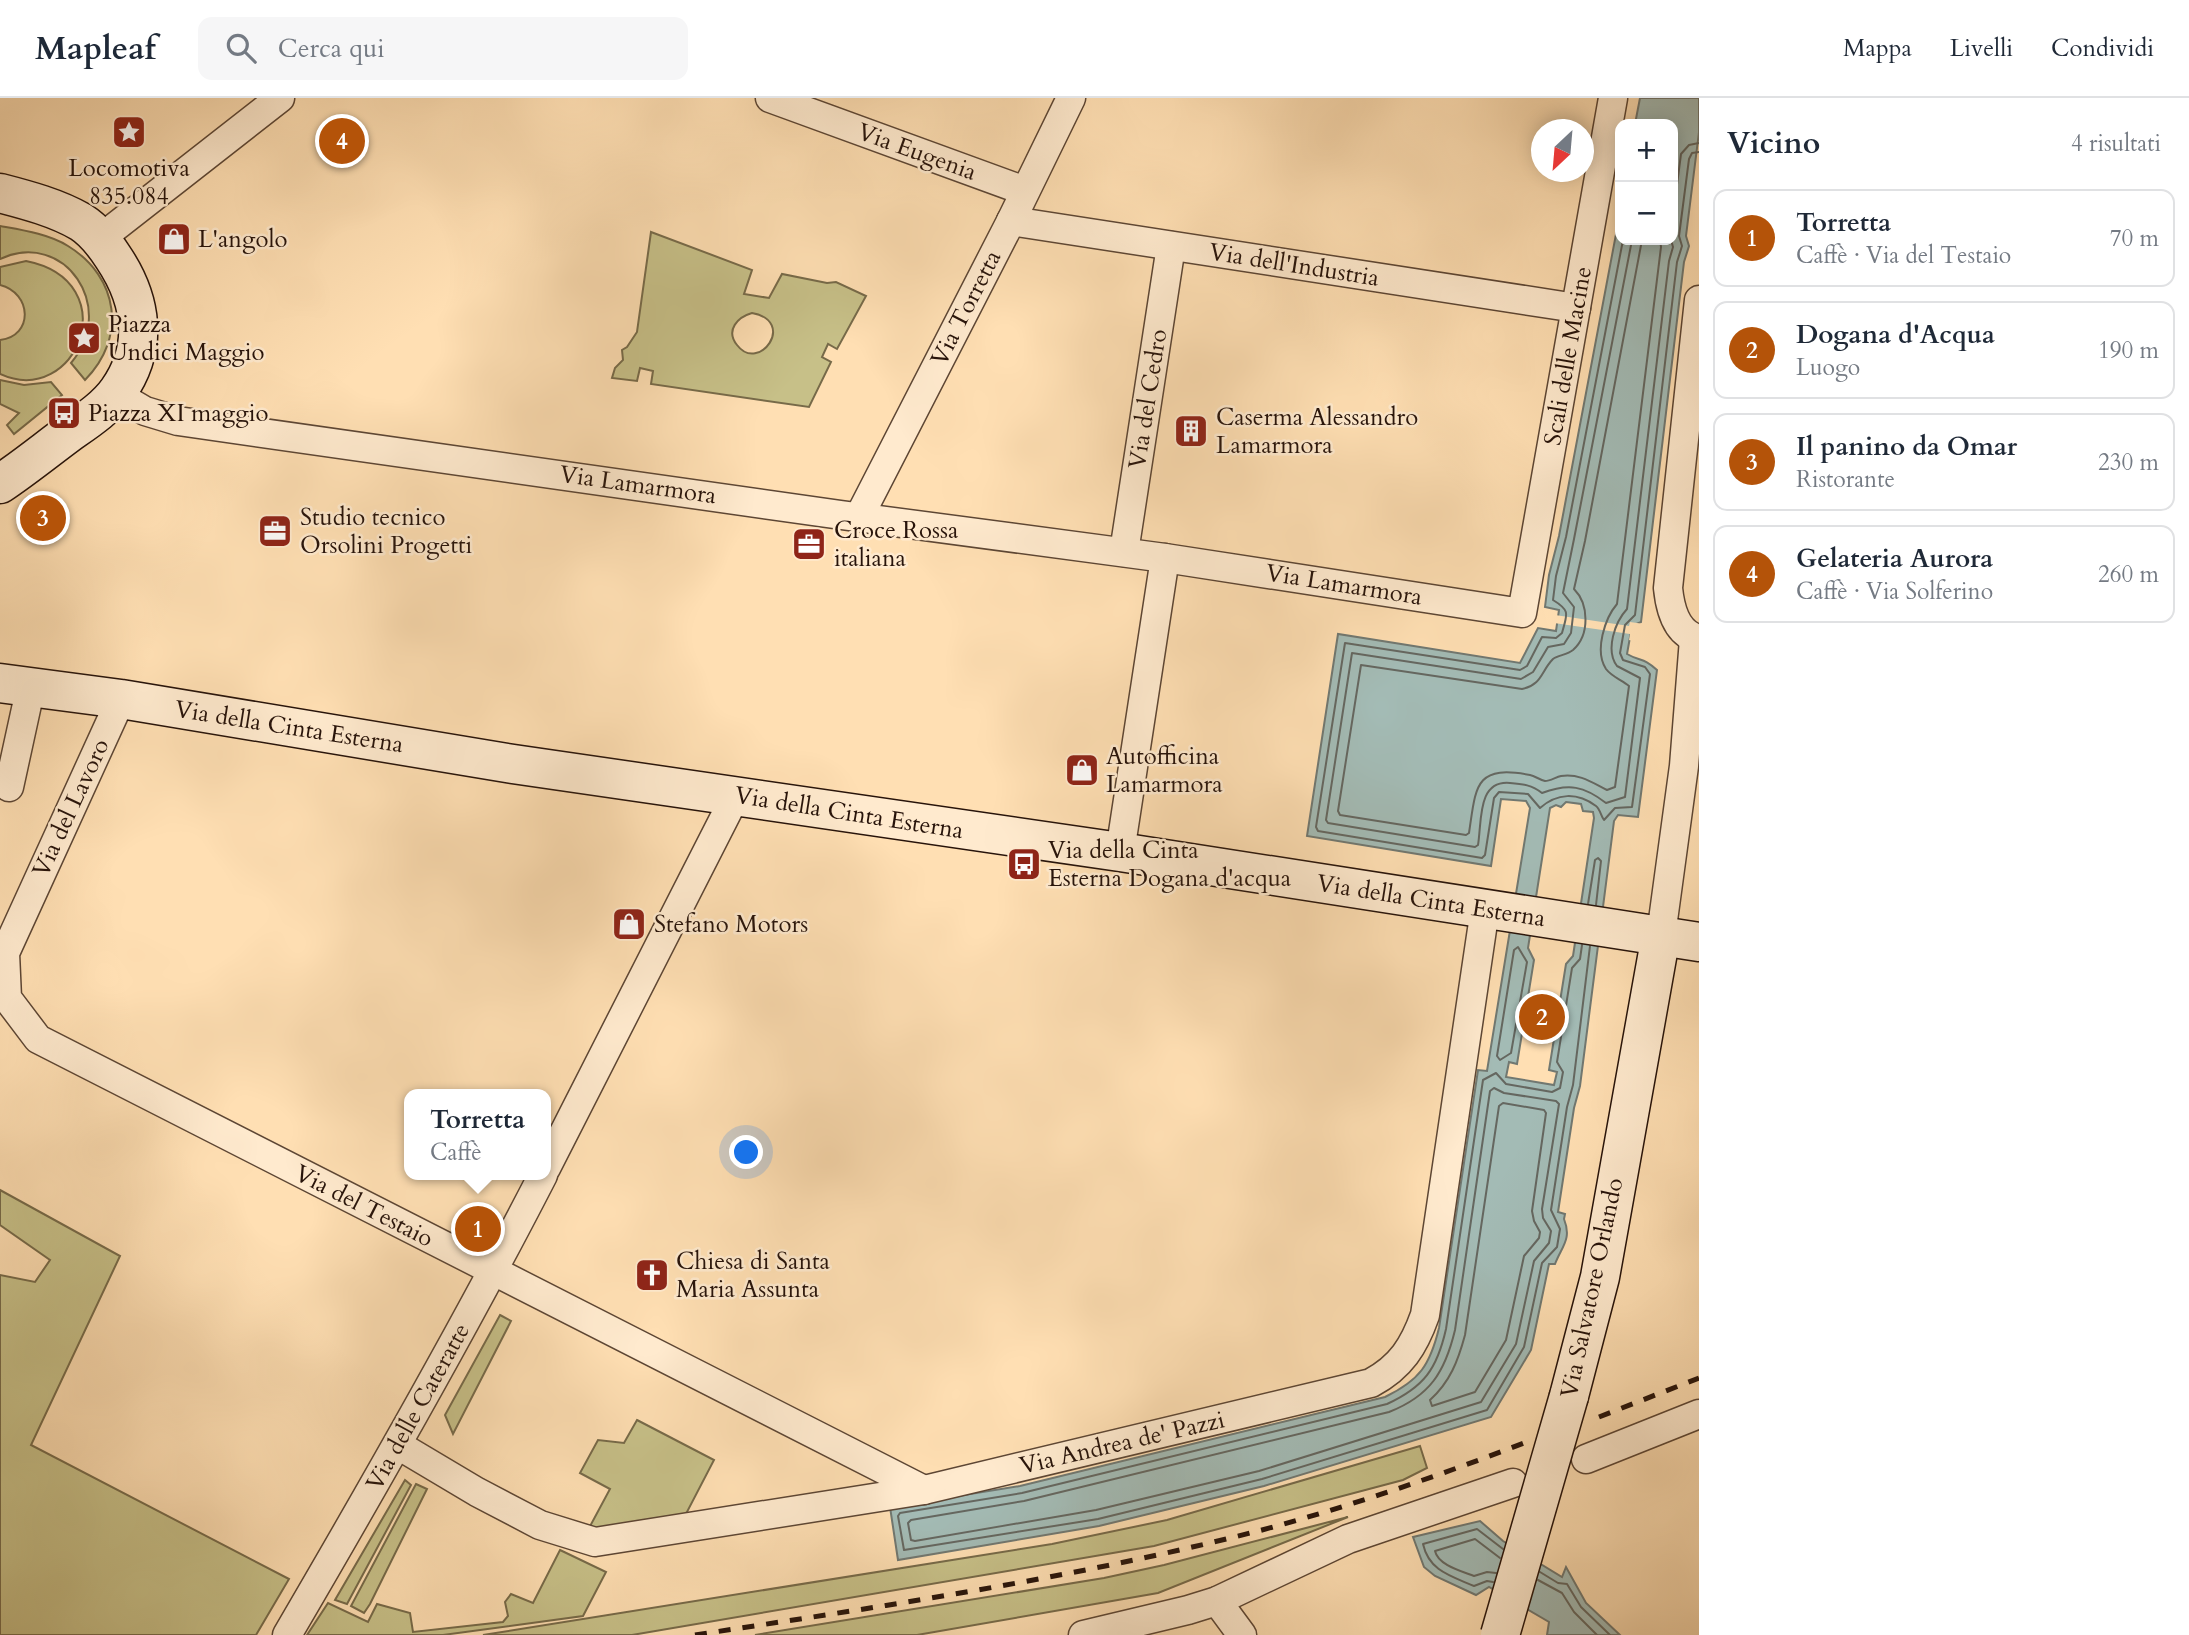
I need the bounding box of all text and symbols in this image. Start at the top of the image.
search box [198,17,688,80]
text: Mapleaf [35,26,156,71]
icon: search [222,29,260,67]
text: Cerca qui [278,31,385,66]
text: Mappa [1843,32,1912,65]
text: Livelli [1950,32,2013,65]
text: Condividi [2051,32,2154,65]
place icon: Locomotiva 835.084 [110,113,148,151]
pin: 4 [319,115,365,167]
street label: Via Eugenia [853,115,982,189]
north arrow [1531,119,1594,182]
map controls [1615,119,1678,245]
button: + [1615,119,1678,182]
text: Vicino [1727,123,1820,164]
text: 4 risultati [2071,128,2161,159]
place label: Locomotiva 835.084 [68,152,190,213]
button: − [1615,182,1678,245]
text: Torretta [1796,205,1891,240]
shop icon: L'angolo [155,220,193,258]
place label: L'angolo [198,223,288,256]
text: 1 [1746,223,1758,254]
text: 70 m [2110,223,2159,254]
street label: Via dell'Industria [1207,235,1382,295]
text: Caffè · Via del Testaio [1796,240,2011,271]
street label: Via Torretta [923,244,1010,371]
street label: Scali delle Macine [1536,264,1600,448]
place label: Piazza Undici Maggio [108,308,265,369]
text: Dogana d'Acqua [1796,317,1995,352]
place icon: Piazza Undici Maggio [65,319,103,357]
street label: Via del Cedro [1121,327,1175,471]
text: 2 [1746,335,1758,366]
text: 190 m [2098,335,2159,366]
text: Luogo [1796,352,1860,383]
bus stop icon: Piazza XI maggio [45,394,83,432]
place label: Piazza XI maggio [88,397,268,430]
place label: Caserma Alessandro Lamarmora [1216,401,1418,462]
building icon: Caserma Alessandro Lamarmora [1172,412,1210,450]
text: Il panino da Omar [1796,429,2017,464]
text: 3 [1746,447,1758,478]
text: 230 m [2098,447,2159,478]
street label: Via Lamarmora [558,458,719,512]
text: Ristorante [1796,464,1895,495]
pin: 3 [20,492,66,544]
place label: Studio tecnico Orsolini Progetti [300,501,473,562]
office icon: Studio tecnico Orsolini Progetti [256,512,294,550]
place label: Croce Rossa italiana [834,514,959,575]
office icon: Croce Rossa italiana [790,525,828,563]
text: Gelateria Aurora [1796,541,1993,576]
street label: Via Lamarmora [1263,556,1425,614]
text: 4 [1746,559,1758,590]
text: 260 m [2098,559,2159,590]
text: Caffè · Via Solferino [1796,576,1993,607]
street label: Via della Cinta Esterna [172,693,406,761]
street label: Via del Lavoro [25,733,117,883]
place label: Autofficina Lamarmora [1106,740,1223,801]
shop icon: Autofficina Lamarmora [1063,751,1101,789]
street label: Via della Cinta Esterna [732,779,966,847]
place label: Via della Cinta Esterna Dogana d'acqua [1048,834,1292,895]
bus stop icon: Via della Cinta Esterna Dogana d'acqua [1005,845,1043,883]
street label: Via della Cinta Esterna [1314,867,1548,935]
shop icon: Stefano Motors [610,905,648,943]
place label: Stefano Motors [654,908,808,941]
pin: 2 [1519,991,1565,1043]
popup [404,1089,551,1180]
text: Torretta [430,1102,525,1137]
your location [729,1135,763,1169]
text: Caffè [430,1137,482,1168]
street label: Via del Testaio [289,1157,439,1255]
street label: Via Salvatore Orlando [1553,1175,1631,1401]
pin: 1 [455,1203,501,1255]
place label: Chiesa di Santa Maria Assunta [676,1245,831,1306]
church icon: Chiesa di Santa Maria Assunta [633,1256,671,1294]
street label: Via delle Cateratte [358,1317,478,1497]
street label: Via Andrea de' Pazzi [1016,1403,1228,1483]

